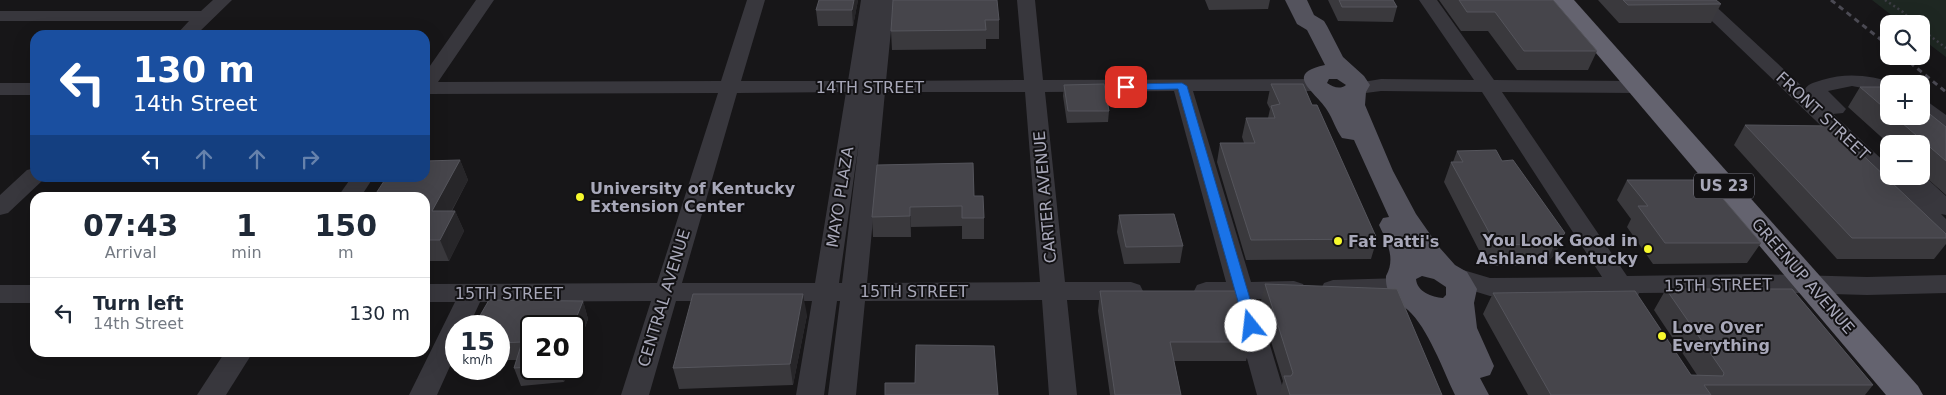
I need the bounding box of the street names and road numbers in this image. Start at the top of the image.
street label: FRONT STREET [1772,68,1874,164]
street label: 14TH STREET [816,78,924,97]
street label: CARTER AVENUE [1030,130,1060,264]
street label: MAYO PLAZA [823,145,857,249]
road number: US 23 [1694,174,1754,198]
street label: GREENUP AVENUE [1748,214,1858,338]
street label: CENTRAL AVENUE [634,227,694,369]
street label: 15TH STREET [1664,275,1773,295]
street label: 15TH STREET [860,282,968,301]
street label: 15TH STREET [455,284,563,303]

